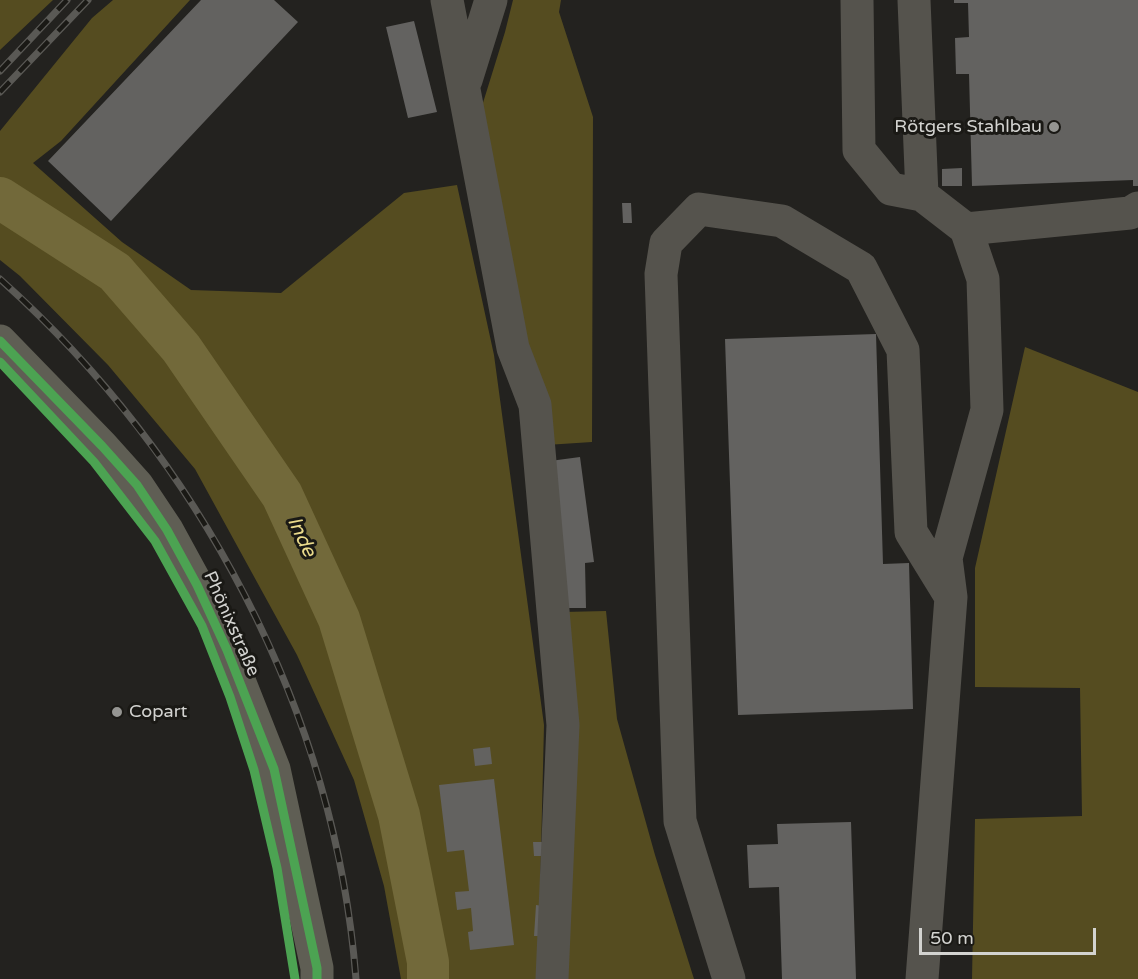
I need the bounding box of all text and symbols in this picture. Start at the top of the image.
place label: Rötgers Stahlbau [894,116,1042,138]
marker: Rötgers Stahlbau [1047,120,1061,134]
water label: Inde [281,513,321,561]
street label: Phönixstraße [198,568,264,680]
place label: Copart [129,701,187,723]
marker: Copart [110,705,124,719]
scale bar [922,916,1099,954]
text: 50 m [930,927,974,949]

